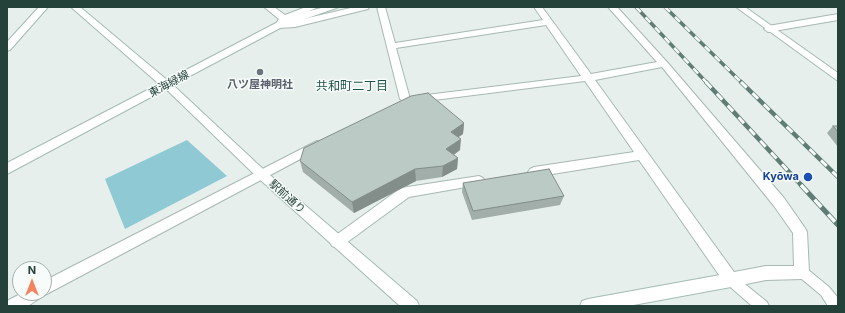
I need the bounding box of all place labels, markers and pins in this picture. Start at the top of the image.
marker: 八ツ屋神明社 [255,67,265,77]
place label: 八ツ屋神明社 [227,78,293,92]
place label: Kyōwa [763,170,799,184]
marker: Kyōwa [802,171,814,183]

